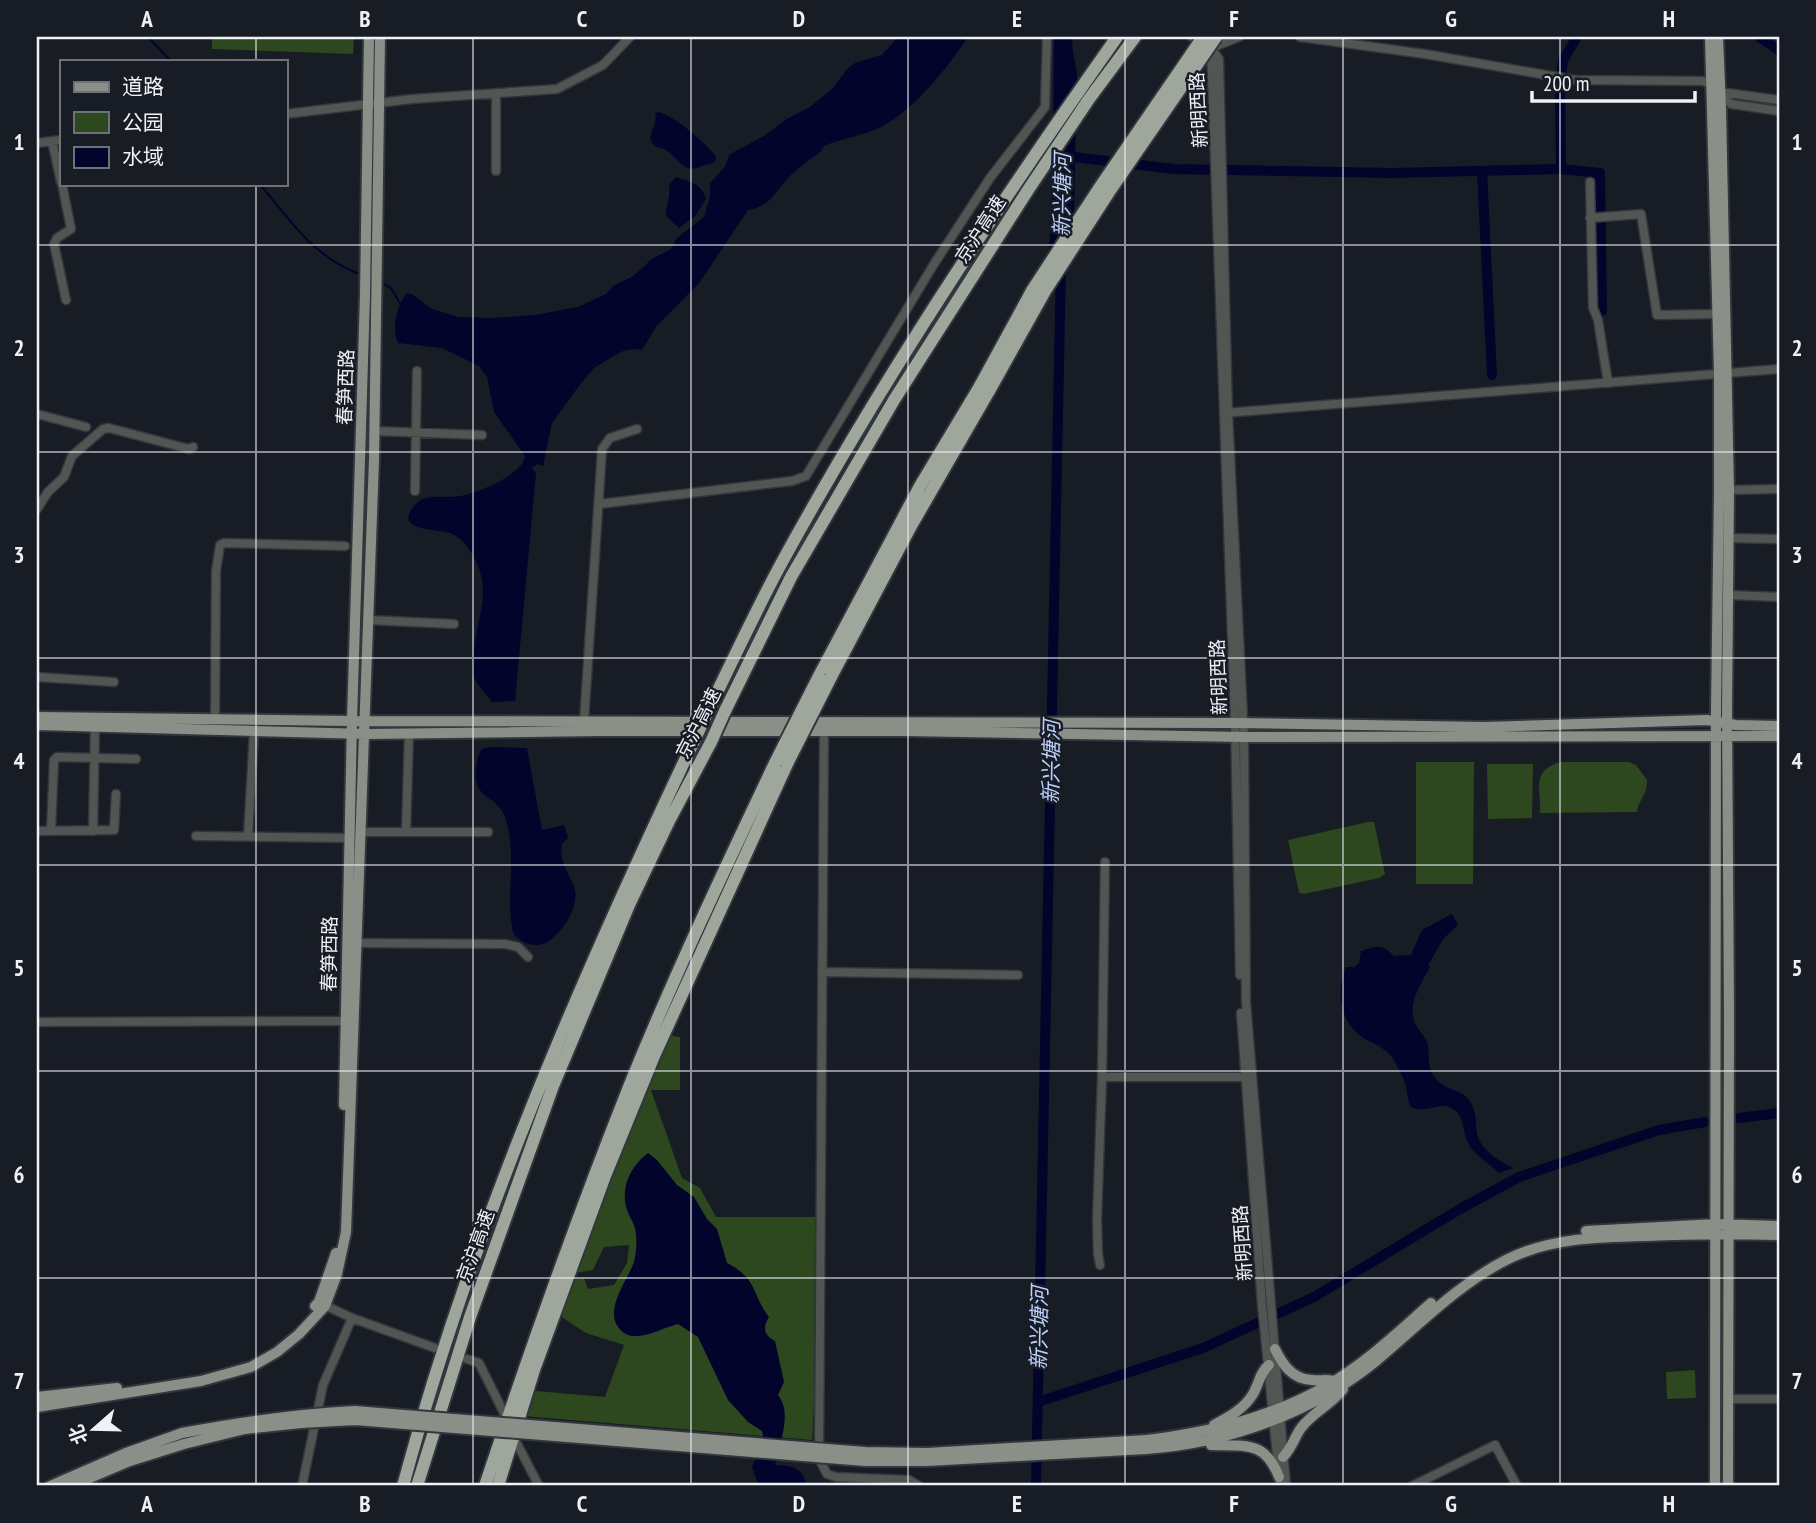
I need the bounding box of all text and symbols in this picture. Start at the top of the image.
text: A [140,4,153,33]
text: B [359,4,371,33]
text: C [577,4,588,33]
text: D [793,4,805,33]
text: E [1012,4,1022,33]
text: F [1229,4,1239,33]
text: G [1445,4,1457,33]
text: H [1663,4,1675,33]
legend [60,60,287,186]
scale bar [1532,60,1695,104]
text: 200 m [1543,70,1589,97]
street label: 新明西路 [1184,71,1212,149]
text: 道路 [122,73,164,100]
text: 公园 [122,109,164,136]
text: 1 [14,127,25,156]
text: 1 [1792,127,1803,156]
text: 水域 [122,143,164,170]
water label: 新兴塘河 [1048,149,1076,237]
street label: 京沪高速 [949,191,1011,267]
text: 2 [14,333,25,362]
text: 2 [1792,333,1803,362]
street label: 春笋西路 [332,349,358,425]
text: 3 [14,540,25,569]
text: 3 [1792,540,1803,569]
street label: 新明西路 [1205,639,1231,715]
street label: 京沪高速 [670,684,726,762]
water label: 新兴塘河 [1037,716,1065,804]
text: 4 [14,746,25,775]
text: 4 [1792,746,1803,775]
street label: 春笋西路 [316,916,342,992]
text: 5 [14,953,25,982]
text: 5 [1792,953,1803,982]
text: 6 [14,1160,25,1189]
text: 6 [1792,1160,1803,1189]
street label: 新明西路 [1227,1204,1257,1282]
street label: 京沪高速 [451,1206,499,1286]
water label: 新兴塘河 [1025,1282,1053,1370]
text: 7 [14,1366,25,1395]
text: 7 [1792,1366,1803,1395]
north arrow [60,1394,130,1464]
text: 北 [63,1422,93,1448]
text: A [140,1489,153,1518]
text: B [359,1489,371,1518]
text: C [577,1489,588,1518]
text: D [793,1489,805,1518]
text: E [1012,1489,1022,1518]
text: F [1229,1489,1239,1518]
text: G [1445,1489,1457,1518]
text: H [1663,1489,1675,1518]

